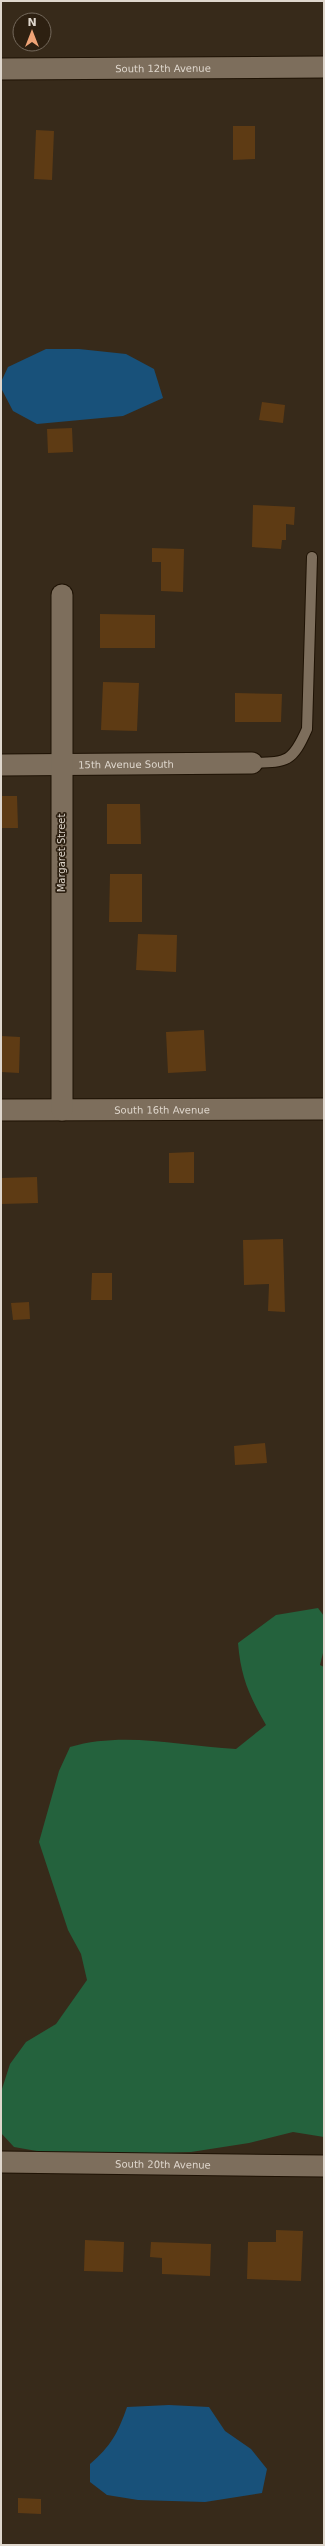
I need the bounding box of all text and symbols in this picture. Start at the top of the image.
north arrow [12,12,52,52]
text: N [27,16,37,29]
street label: South 12th Avenue [115,62,211,74]
street label: 15th Avenue South [78,758,174,770]
street label: Margaret Street [56,814,67,892]
street label: South 16th Avenue [114,1104,210,1115]
street label: South 20th Avenue [115,2158,211,2170]

